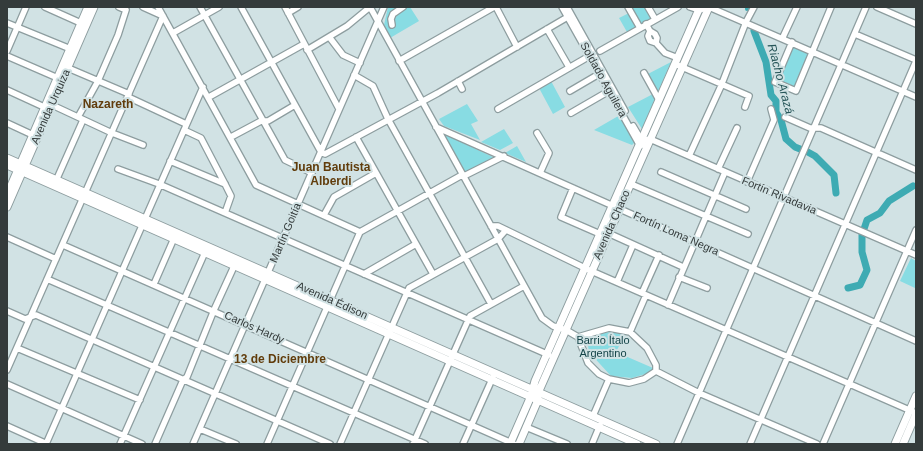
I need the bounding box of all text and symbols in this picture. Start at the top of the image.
street label: Soldado Aguilera [577,40,629,120]
water label: Riacho Arazá [764,42,796,116]
street label: Avenida Urquiza [29,68,73,146]
district label: Nazareth [83,98,133,112]
district label: Juan Bautista Alberdi [292,161,370,189]
street label: Fortín Rivadavia [740,174,818,218]
street label: Avenida Chaco [591,188,633,262]
street label: Martín Goitía [268,201,304,265]
street label: Fortín Loma Negra [631,209,721,259]
street label: Avenida Édison [294,279,370,323]
street label: Carlos Hardy [222,309,286,347]
park label: Barrio Ítalo Argentino [576,334,630,360]
district label: 13 de Diciembre [234,353,326,367]

